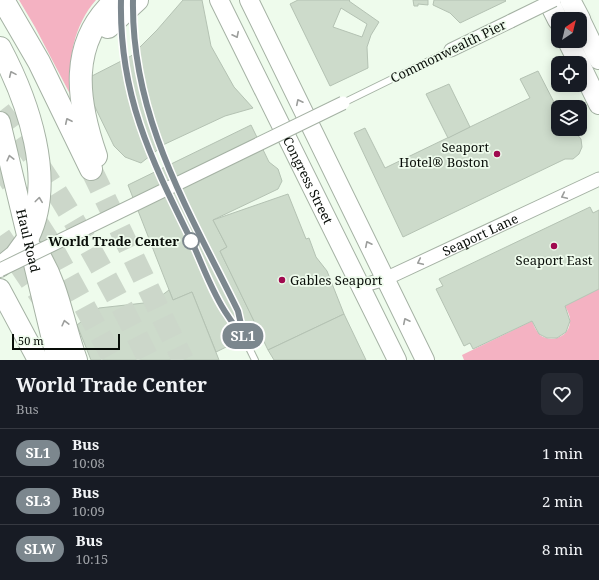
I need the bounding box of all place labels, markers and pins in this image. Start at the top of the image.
place label: Seaport Hotel® Boston [399,138,490,171]
marker: Seaport Hotel® Boston [492,149,502,159]
place label: World Trade Center [48,232,179,250]
marker: World Trade Center [182,232,200,250]
marker: Seaport East [549,241,559,251]
place label: Seaport East [516,251,593,269]
place label: Gables Seaport [290,271,383,289]
marker: Gables Seaport [277,275,287,285]

